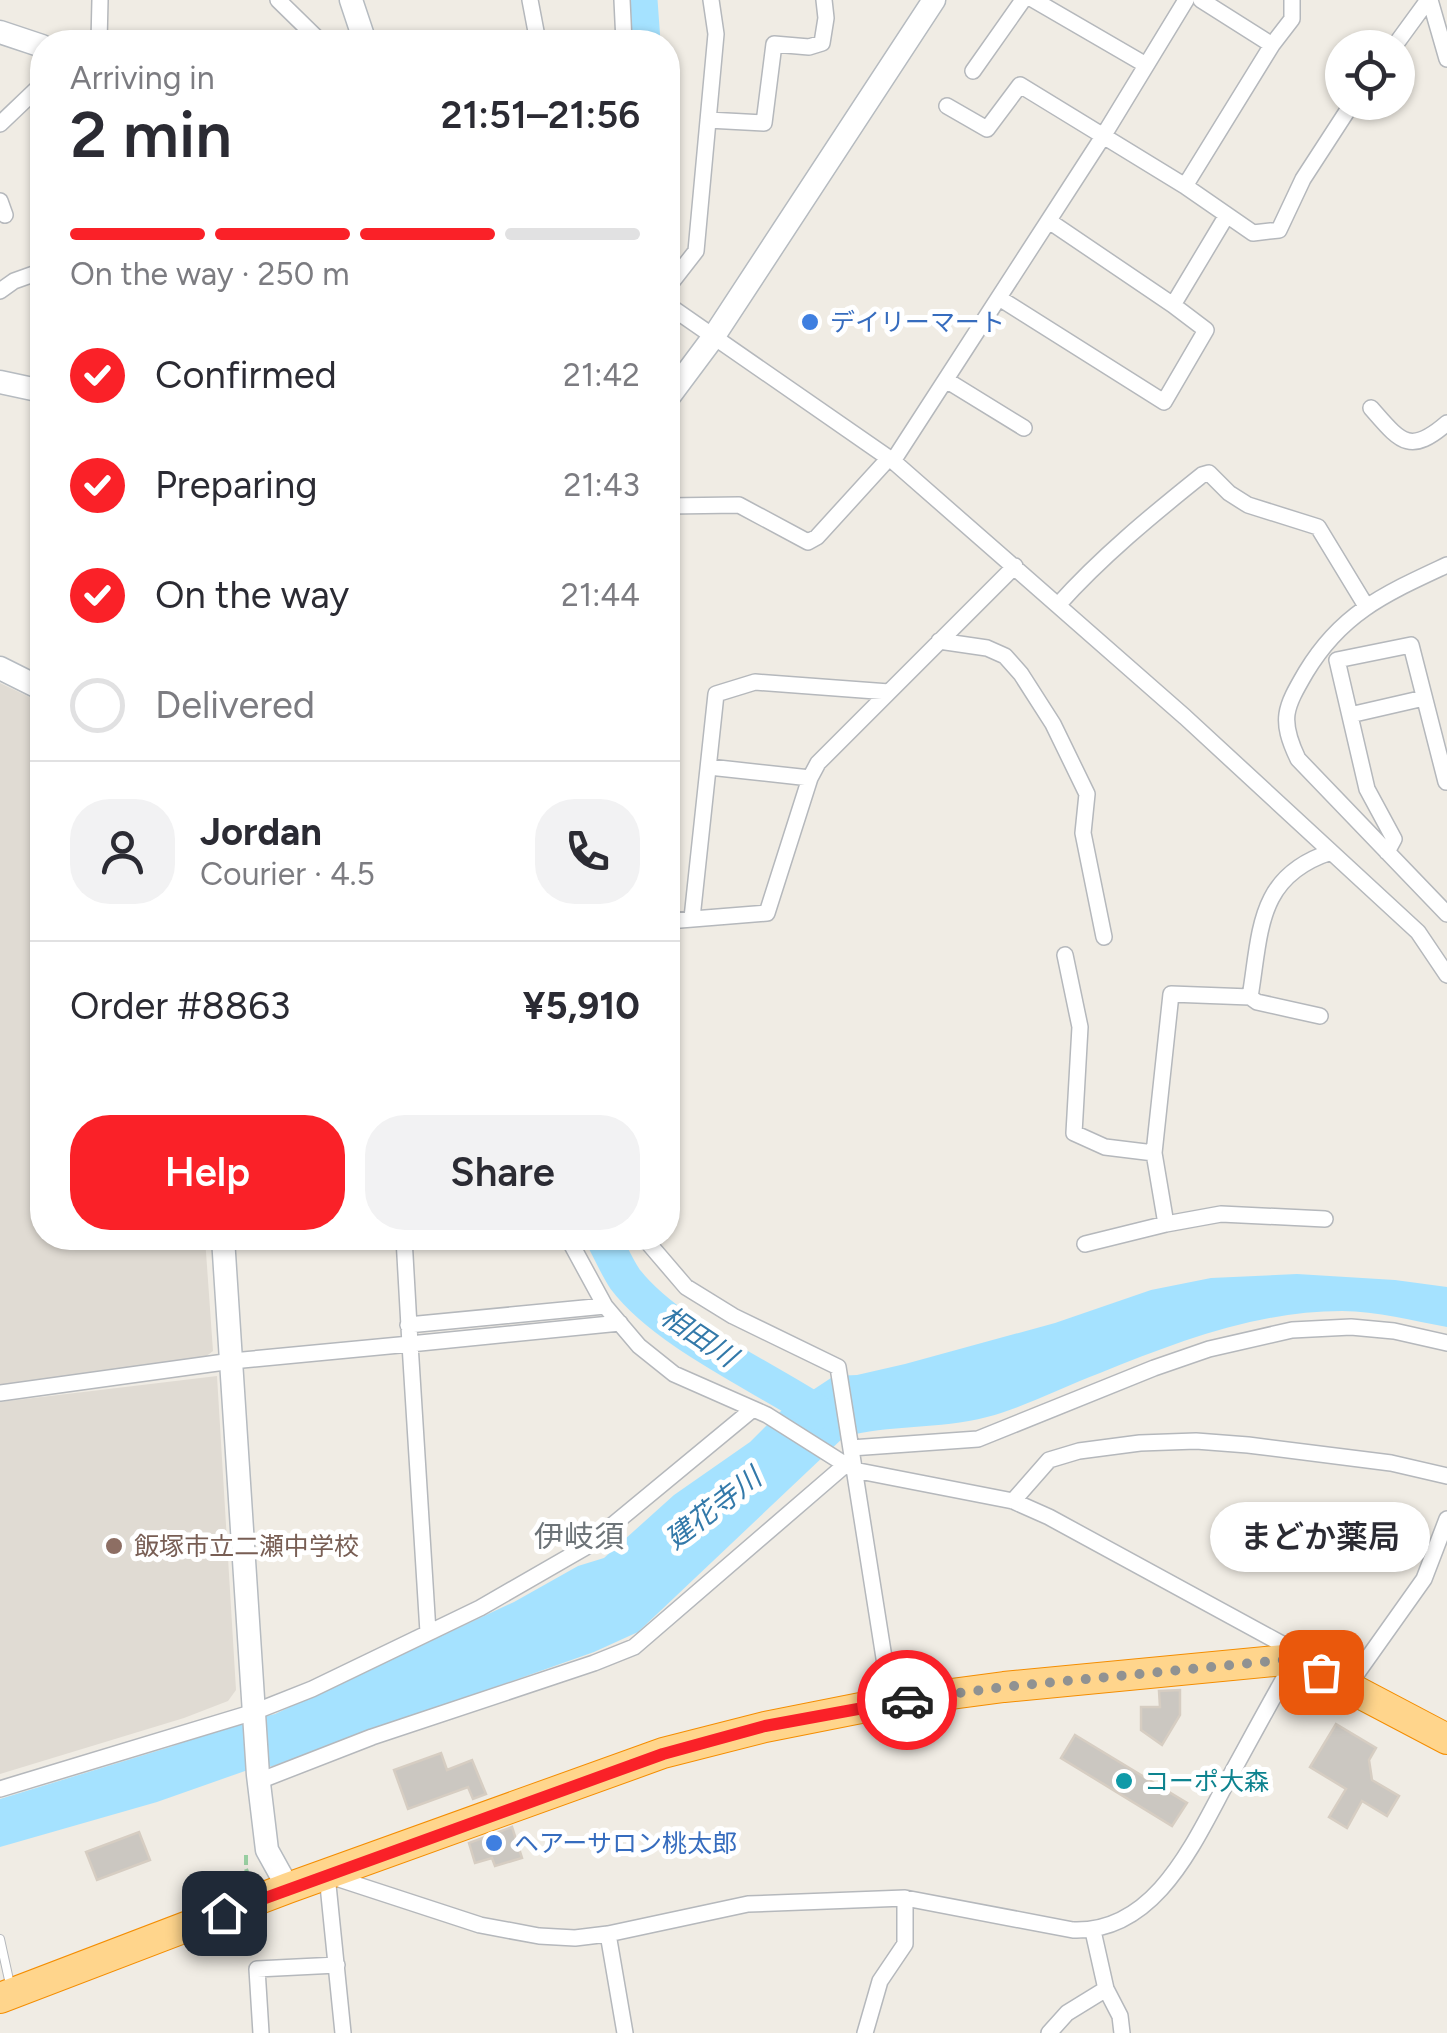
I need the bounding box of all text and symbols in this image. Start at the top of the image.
map controls [1325,30,1415,120]
button: locate [1325,30,1415,120]
text: Arriving in [70,59,215,97]
text: 21:51–21:56 [441,92,640,138]
text: 2 min [70,95,232,173]
text: On the way · 250 m [70,255,349,293]
place label: デイリーマート [830,307,1005,337]
marker: デイリーマート [799,311,821,333]
icon: check [70,348,125,403]
text: Confirmed [155,352,337,398]
text: 21:42 [563,356,640,394]
icon: check [70,458,125,513]
text: Preparing [155,462,317,508]
text: 21:43 [564,466,640,504]
icon: check [70,568,125,623]
text: On the way [155,572,349,618]
text: 21:44 [561,576,640,614]
text: Delivered [155,682,315,728]
button: person [70,799,175,904]
button: phone [535,799,640,904]
text: Jordan [200,809,322,855]
text: Courier · 4.5 [200,855,375,893]
text: Order #8863 [70,983,290,1029]
text: ¥5,910 [523,983,640,1029]
button: Help [70,1115,345,1230]
button: Share [365,1115,640,1230]
water label: 相田川 [655,1298,746,1375]
water label: 建花寺川 [658,1458,770,1556]
callout: まどか薬局 [1211,1502,1431,1572]
district label: 伊岐須 [534,1518,624,1555]
text: まどか薬局 [1240,1518,1400,1556]
place label: 飯塚市立二瀬中学校 [134,1531,359,1561]
marker: 飯塚市立二瀬中学校 [103,1535,125,1557]
pin [1279,1630,1364,1715]
icon: bag [1294,1645,1349,1700]
courier [857,1650,957,1750]
icon: car [880,1673,935,1728]
place label: コーポ大森 [1144,1766,1269,1796]
marker: コーポ大森 [1113,1770,1135,1792]
place label: ヘアーサロン桃太郎 [514,1828,737,1858]
marker: ヘアーサロン桃太郎 [483,1832,505,1854]
pin [182,1871,267,1956]
icon: home [197,1886,252,1941]

